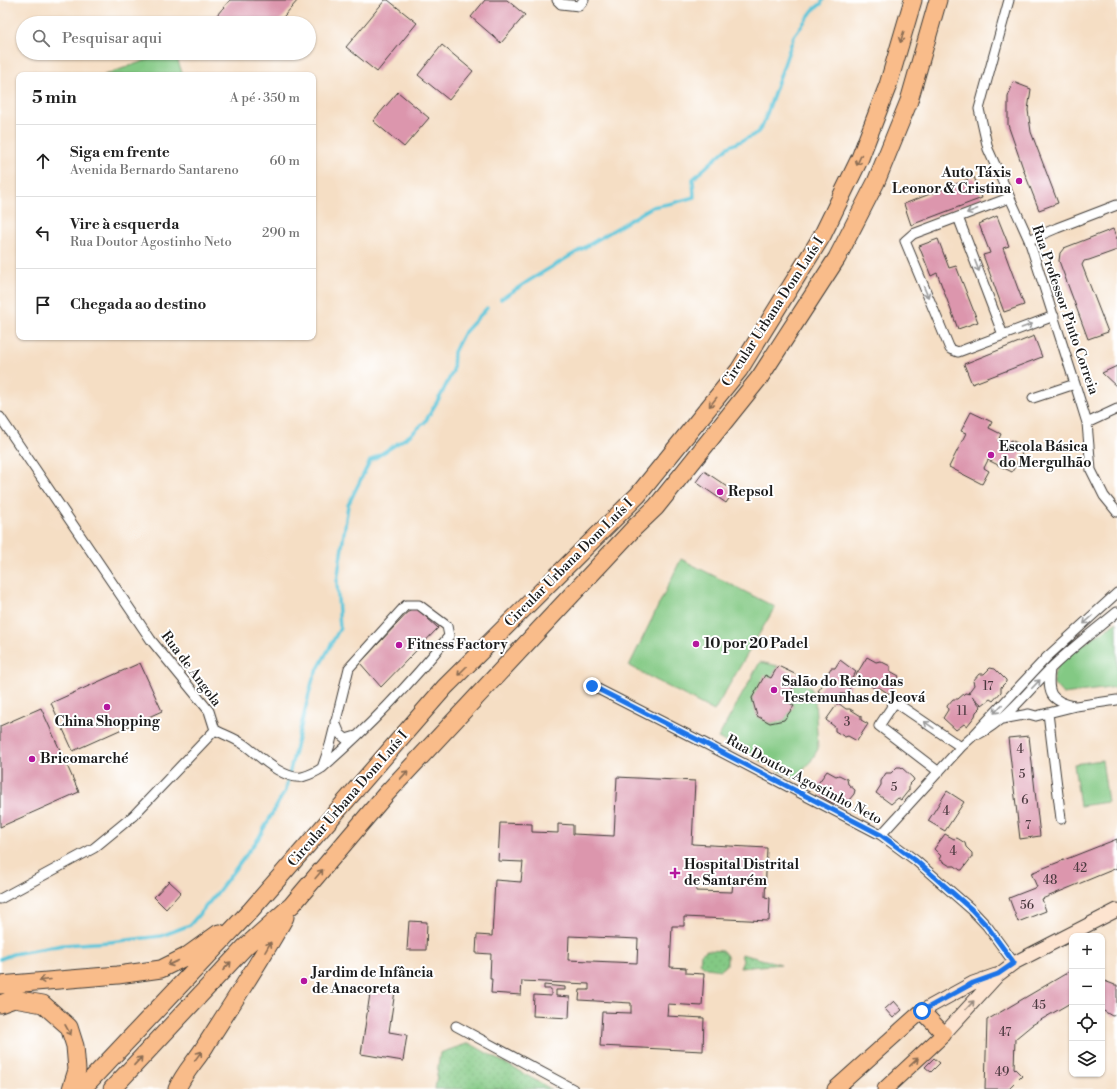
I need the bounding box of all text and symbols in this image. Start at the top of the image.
search box [16,16,316,60]
icon: search [30,27,52,49]
text: Pesquisar aqui [62,29,162,48]
one-way arrow [898,31,905,44]
text: 5 min [32,87,77,109]
text: A pé · 350 m [230,90,300,106]
text: Siga em frente [70,143,170,162]
icon: ahead [32,150,54,172]
text: 60 m [269,153,300,169]
one-way arrow [854,153,862,165]
text: Avenida Bernardo Santareno [70,162,239,178]
place label: Auto Táxis Leonor & Cristina [892,164,1011,198]
marker: Auto Táxis Leonor & Cristina [1014,176,1024,186]
one-way arrow [967,208,979,216]
text: Vire à esquerda [70,215,179,234]
icon: left [32,222,54,244]
street label: Rua Professor Pinto Correia [1027,223,1103,398]
text: 290 m [262,225,300,241]
street label: Circular Urbana Dom Luís I [718,233,829,390]
text: Rua Doutor Agostinho Neto [70,234,232,250]
one-way arrow [974,260,982,272]
one-way arrow [923,286,931,298]
icon: arrive [32,294,54,316]
text: Chegada ao destino [70,295,206,314]
one-way arrow [1021,322,1033,330]
one-way arrow [708,397,717,408]
place label: Escola Básica do Mergulhão [999,438,1091,472]
marker: Escola Básica do Mergulhão [986,450,996,460]
place label: Repsol [728,483,774,501]
marker: Repsol [715,487,725,497]
street label: Circular Urbana Dom Luís I [501,494,638,631]
one-way arrow [1083,615,1093,624]
street label: Rua de Angola [157,628,226,711]
place label: 10 por 20 Padel [704,635,808,653]
place label: Fitness Factory [407,636,509,654]
marker: 10 por 20 Padel [691,639,701,649]
marker: Fitness Factory [394,640,404,650]
one-way arrow [457,666,467,676]
place label: Salão do Reino das Testemunhas de Jeová [782,673,926,707]
route end [583,677,601,695]
house number: 17 [983,679,993,694]
one-way arrow [1031,679,1041,689]
marker: Salão do Reino das Testemunhas de Jeová [769,685,779,695]
marker: China Shopping [102,702,112,712]
house number: 11 [957,704,968,719]
one-way arrow [994,704,1003,714]
place label: China Shopping [54,713,161,731]
house number: 3 [844,715,851,730]
one-way arrow [924,721,935,729]
street label: Circular Urbana Dom Luís I [284,727,413,871]
street label: Rua Doutor Agostinho Neto [723,731,885,829]
house number: 4 [1016,742,1024,757]
place label: Bricomarché [40,750,129,768]
marker: Bricomarché [27,754,37,764]
house number: 5 [1019,767,1026,782]
one-way arrow [399,770,408,780]
house number: 5 [891,780,898,795]
house number: 6 [1021,793,1029,808]
house number: 4 [942,804,950,819]
house number: 7 [1025,818,1031,833]
house number: 4 [949,844,957,859]
place label: Hospital Distrital de Santarém [684,856,799,890]
house number: 42 [1073,861,1087,876]
marker: Hospital Distrital de Santarém [669,867,681,879]
one-way arrow [314,868,323,879]
house number: 48 [1043,873,1057,888]
house number: 56 [1020,898,1034,913]
map controls [1069,933,1105,1077]
button: + [1069,933,1105,969]
one-way arrow [264,941,272,953]
one-way arrow [167,960,179,967]
one-way arrow [222,961,231,971]
place label: Jardim de Infância de Anacoreta [310,964,434,998]
button: − [1069,969,1105,1005]
marker: Jardim de Infância de Anacoreta [299,976,309,986]
one-way arrow [39,977,52,984]
house number: 45 [1032,998,1046,1013]
one-way arrow [965,1000,975,1010]
route start [913,1002,931,1020]
button: locate [1069,1005,1105,1041]
one-way arrow [65,1024,73,1036]
house number: 47 [999,1025,1011,1040]
button: layers [1069,1041,1105,1077]
one-way arrow [194,1051,202,1062]
one-way arrow [134,1055,143,1066]
one-way arrow [908,1058,919,1067]
house number: 49 [995,1065,1009,1080]

